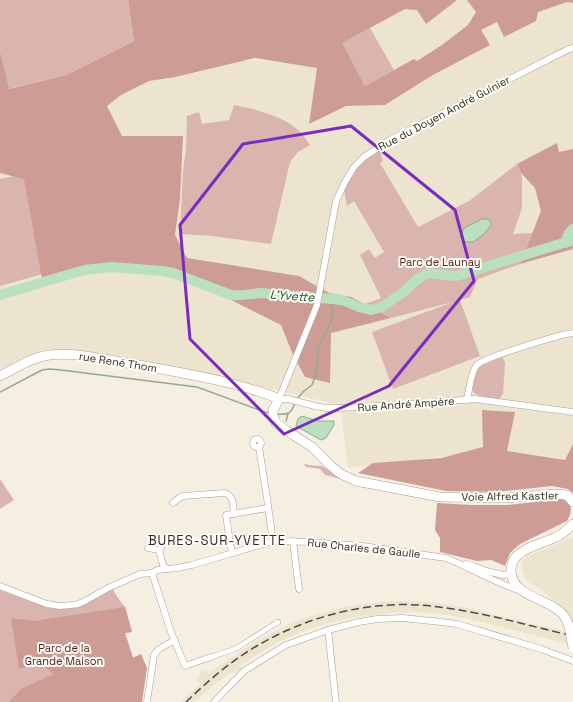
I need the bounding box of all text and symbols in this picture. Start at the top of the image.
street label: Rue du Doyen André Guinier [376,72,512,154]
park label: Parc de Launay [399,255,481,269]
water label: L'Yvette [269,286,316,306]
street label: rue René Thom [78,349,158,375]
street label: Rue André Ampère [357,394,455,414]
street label: Voie Alfred Kastler [461,488,559,504]
district label: BURES-SUR-YVETTE [148,532,286,549]
street label: Rue Charles de Gaulle [307,535,421,561]
park label: Parc de la Grande Maison [25,641,103,668]

